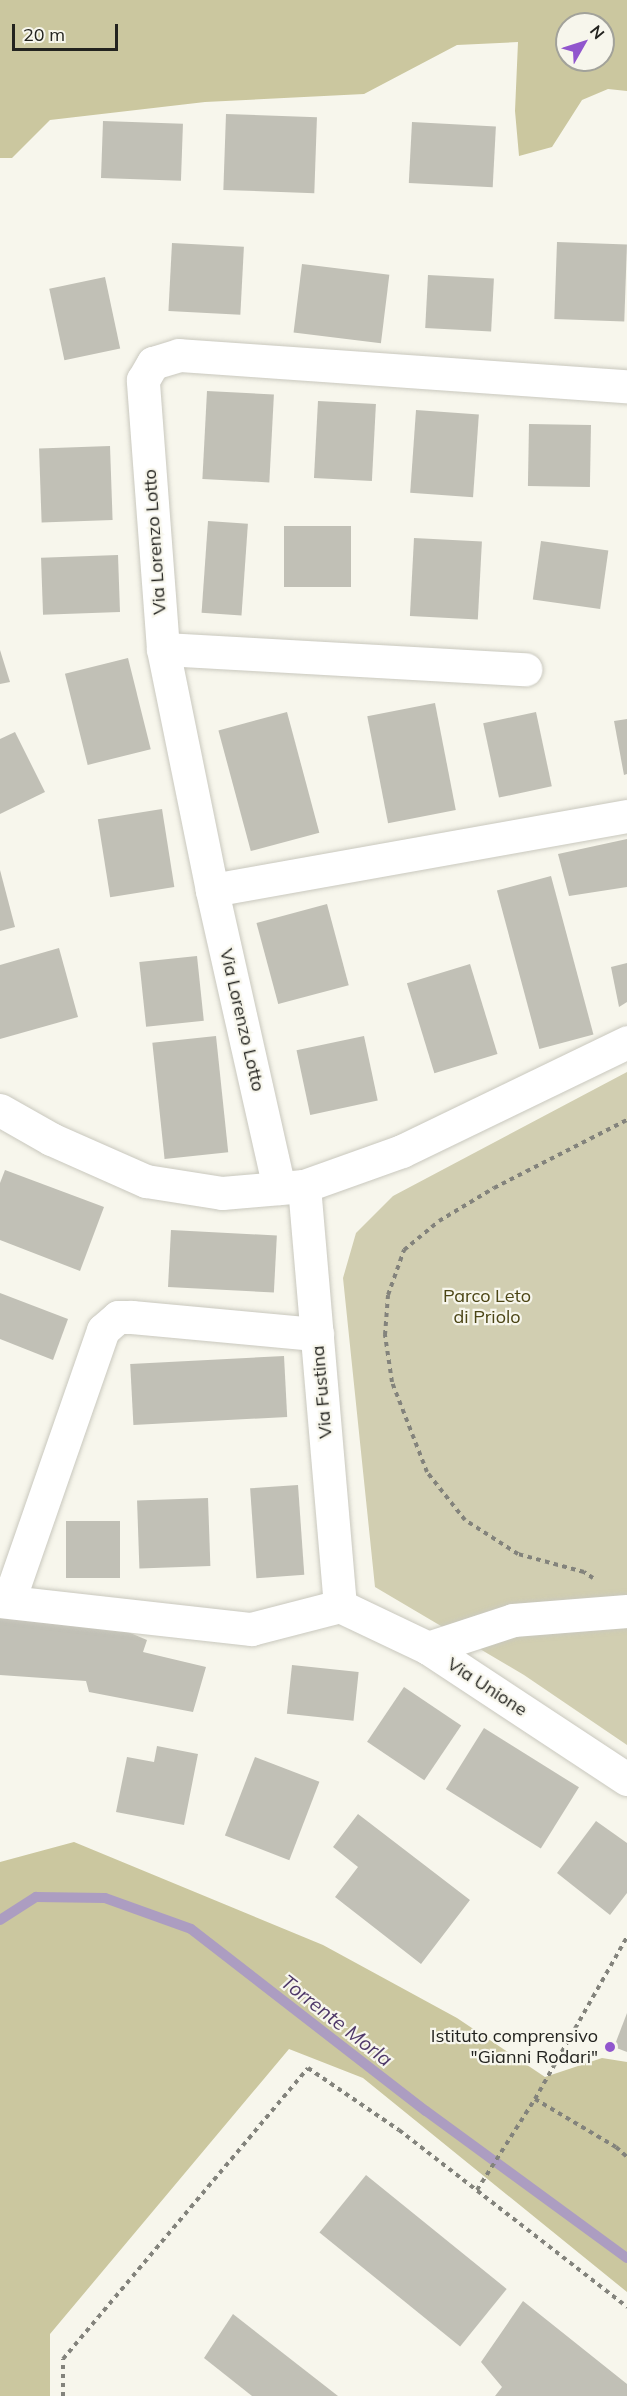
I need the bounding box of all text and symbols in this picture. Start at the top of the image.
scale bar [15,12,122,50]
north arrow [555,12,615,72]
text: N [586,21,609,43]
text: 20 m [23,23,65,46]
street label: Via Lorenzo Lotto [139,469,171,615]
street label: Via Lorenzo Lotto [215,947,269,1093]
park label: Parco Leto di Priolo [443,1286,531,1328]
street label: Via Fustina [307,1345,337,1439]
street label: Via Unione [443,1653,531,1721]
water label: Torrente Morla [277,1969,397,2071]
place label: Istituto comprensivo "Gianni Rodari" [431,2026,598,2068]
marker: Istituto comprensivo "Gianni Rodari" [603,2040,617,2054]

